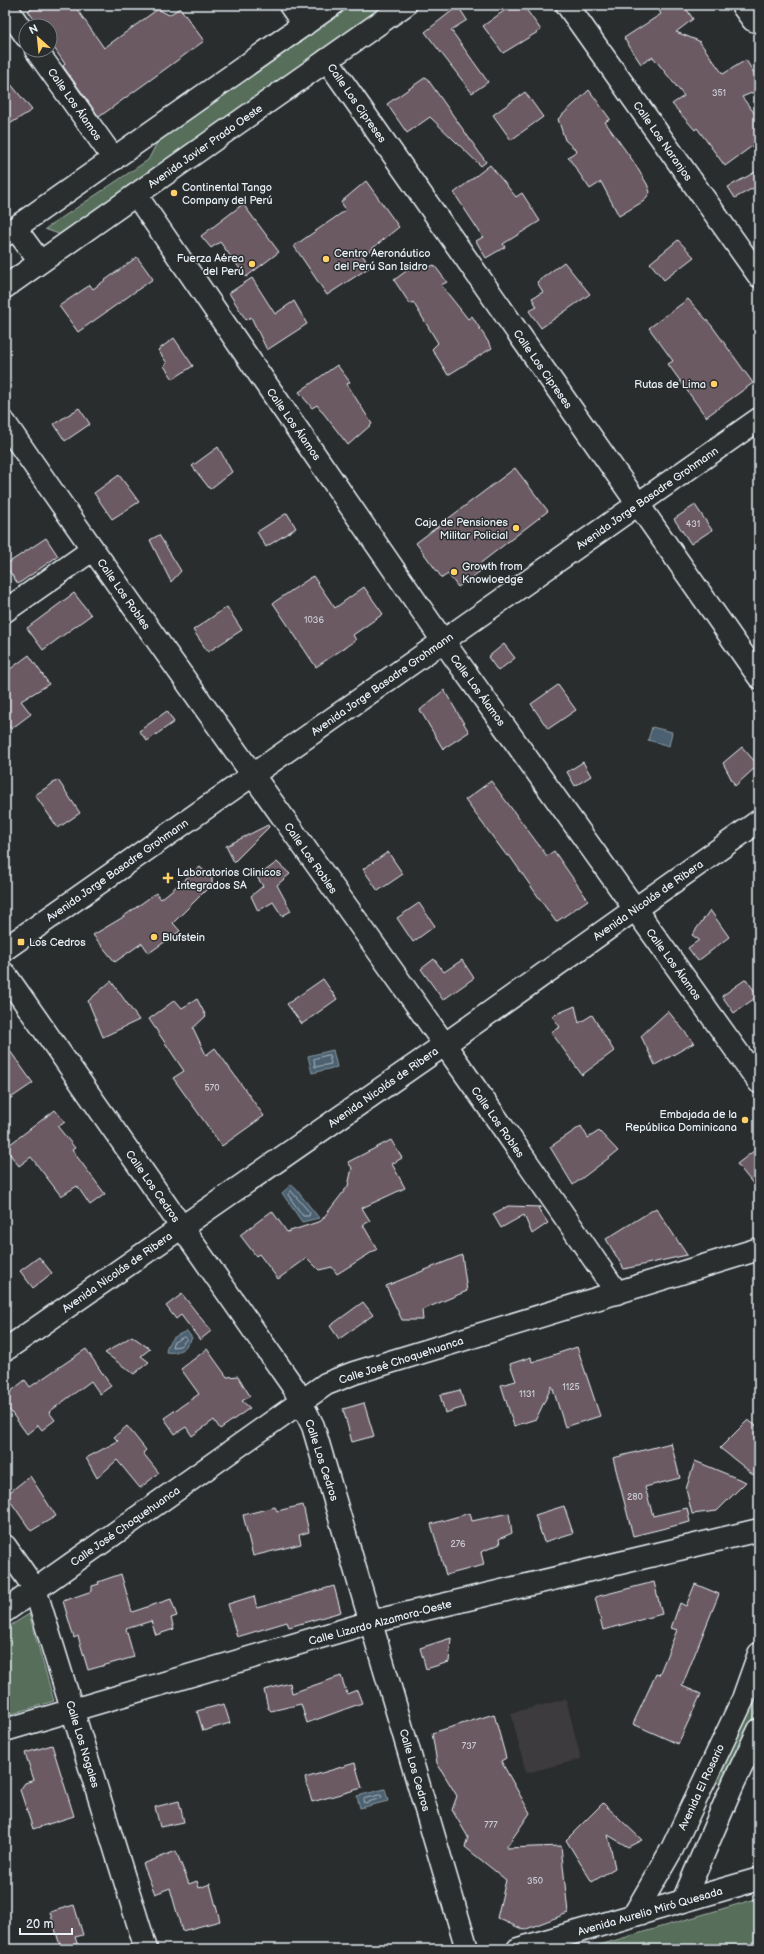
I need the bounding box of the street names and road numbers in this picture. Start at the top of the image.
street label: Calle Los Cipreses [324,61,389,146]
street label: Calle Los Álamos [45,65,105,143]
street label: Calle Los Naranjos [630,99,695,184]
street label: Avenida Javier Prado Oeste [145,102,266,191]
street label: Calle Los Cipreses [510,327,575,412]
street label: Calle Los Álamos [264,385,324,463]
street label: Avenida Jorge Basadre Grohmann [574,444,721,553]
street label: Calle Los Robles [94,556,153,633]
street label: Avenida Jorge Basadre Grohmann [309,630,456,739]
street label: Calle Los Álamos [447,651,509,729]
street label: Avenida Jorge Basadre Grohmann [44,816,191,925]
street label: Calle Los Robles [281,820,340,897]
street label: Avenida Nicolás de Ribera [591,857,706,943]
street label: Calle Los Álamos [643,925,705,1003]
street label: Avenida Nicolás de Ribera [326,1044,441,1130]
street label: Calle Los Robles [468,1084,527,1161]
street label: Calle Los Cedros [123,1148,183,1225]
street label: Avenida Nicolás de Ribera [60,1229,175,1315]
street label: Calle José Choquehuanca [337,1334,465,1387]
street label: Calle Los Cedros [302,1418,341,1503]
street label: Calle José Choquehuanca [68,1484,182,1569]
street label: Calle Lizardo Alzamora-Oeste [307,1597,454,1648]
street label: Calle Los Nogales [63,1699,102,1790]
street label: Calle Los Cedros [397,1727,433,1813]
street label: Avenida El Rosario [676,1742,727,1832]
street label: Avenida Aurelio Miró Quesada [576,1885,724,1938]

